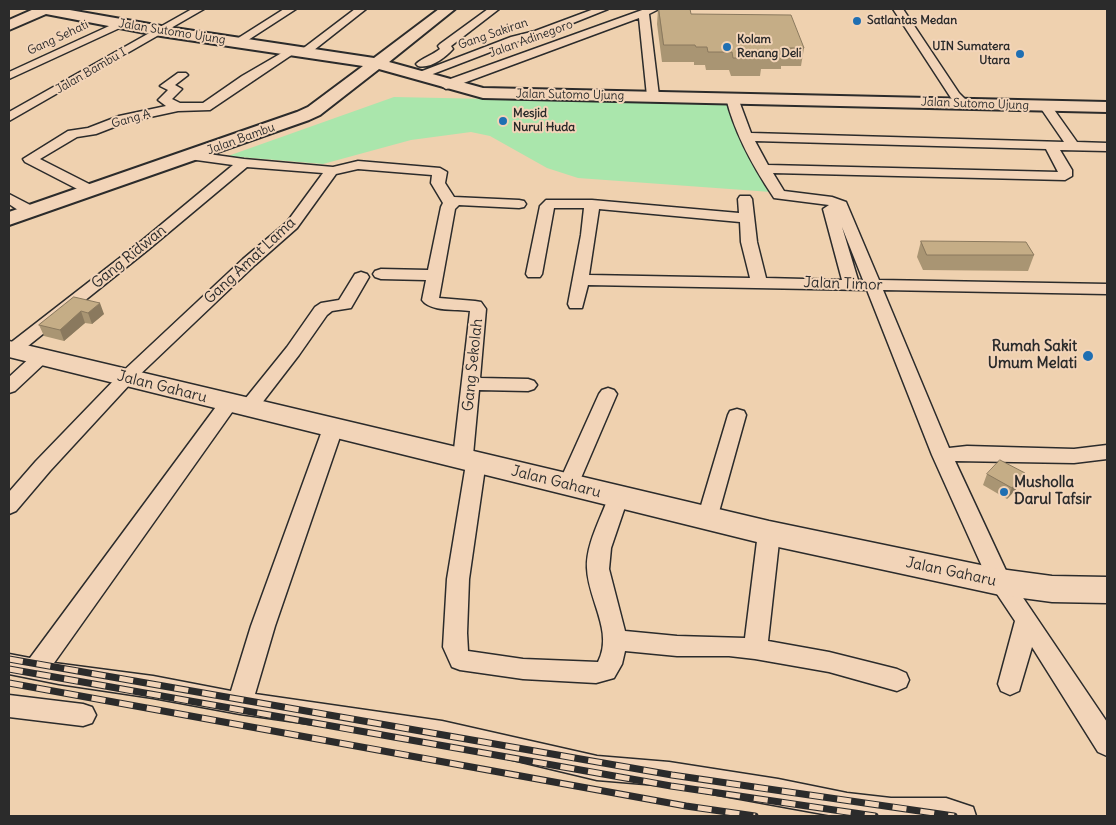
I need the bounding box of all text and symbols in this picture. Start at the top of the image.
place label: Satlantas Medan [867,14,957,28]
street label: Gang Sakiran [456,15,530,53]
marker: Satlantas Medan [851,15,863,27]
street label: Jalan Sutomo Ujung [117,16,227,48]
street label: Jalan Adinegoro [487,17,575,61]
street label: Gang Sehati [25,18,91,58]
place label: Kolam Renang Deli [737,33,801,61]
place label: UIN Sumatera Utara [932,40,1010,68]
marker: Kolam Renang Deli [721,41,733,53]
street label: Jalan Bambu I [53,45,129,97]
marker: UIN Sumatera Utara [1014,48,1026,60]
street label: Jalan Sutomo Ujung [516,87,624,103]
street label: Jalan Sutomo Ujung [921,95,1029,113]
street label: Gang A [110,107,152,131]
place label: Mesjid Nurul Huda [513,107,575,135]
marker: Mesjid Nurul Huda [497,115,509,127]
street label: Jalan Bambu [205,120,277,158]
street label: Gang Amat Lama [201,214,299,308]
street label: Gang Ridwan [88,221,170,293]
street label: Jalan Timor [803,274,883,294]
street label: Gang Sekolah [459,318,487,412]
place label: Rumah Sakit Umum Melati [988,338,1077,373]
marker: Rumah Sakit Umum Melati [1081,349,1095,363]
street label: Jalan Gaharu [115,367,209,407]
street label: Jalan Gaharu [509,462,603,502]
place label: Musholla Darul Tafsir [1014,474,1092,509]
marker: Musholla Darul Tafsir [998,486,1010,498]
street label: Jalan Gaharu [904,554,998,590]

